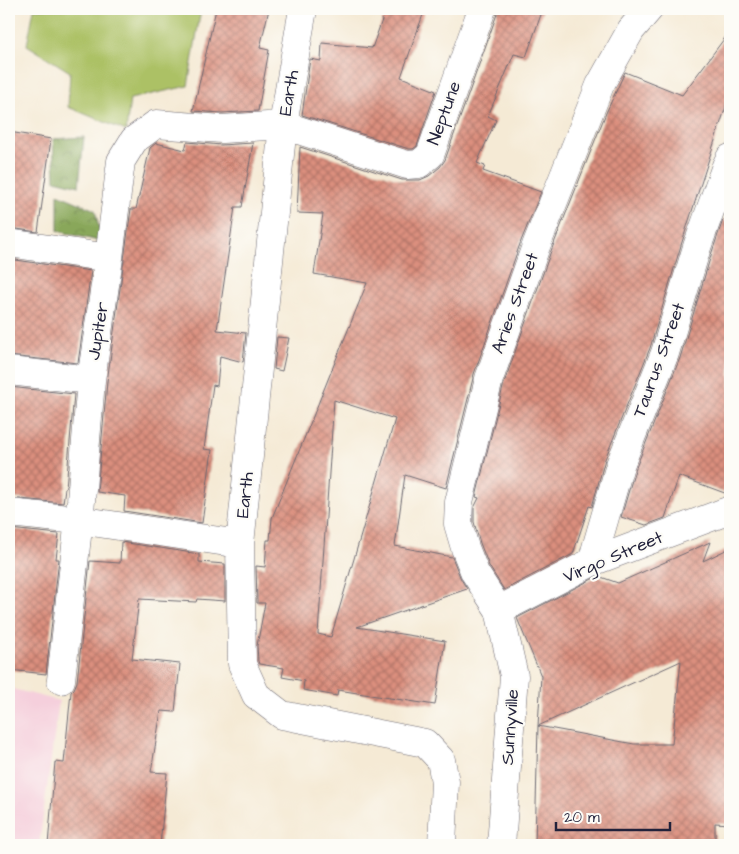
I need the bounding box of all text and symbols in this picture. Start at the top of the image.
street label: Earth [273,68,305,118]
street label: Neptune [421,77,467,148]
street label: Aries Street [485,248,545,357]
street label: Taurus Street [627,298,692,421]
street label: Jupiter [81,300,115,362]
street label: Earth [230,471,260,519]
street label: Virgo Street [559,524,668,590]
street label: Sunnyville [495,688,526,766]
scale bar [556,799,670,831]
text: 20 m [564,807,600,828]

